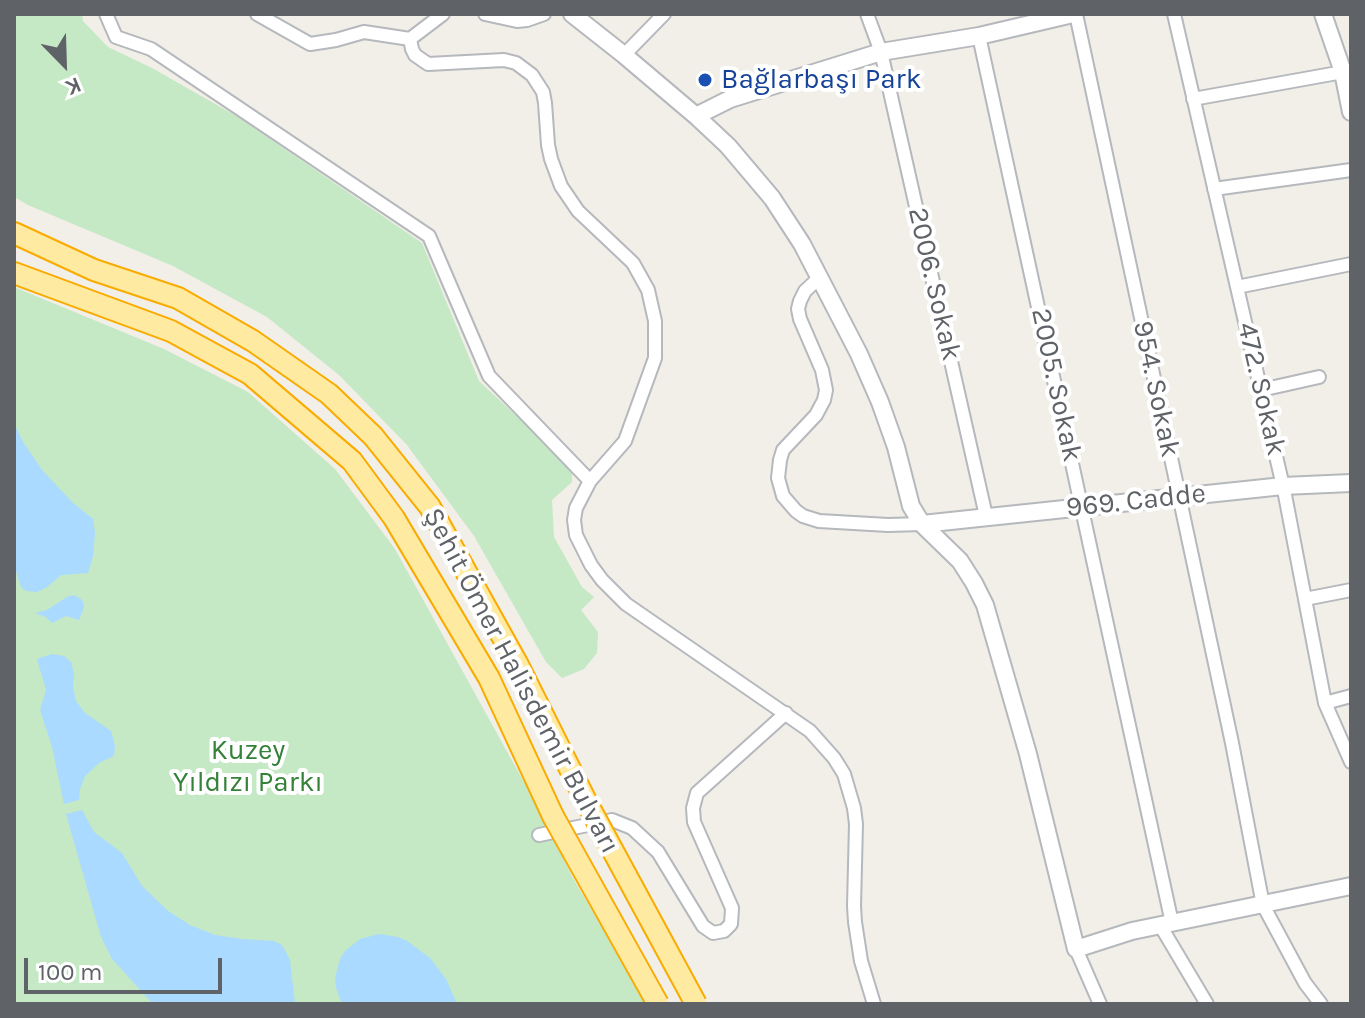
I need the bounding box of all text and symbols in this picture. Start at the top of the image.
north arrow [24,24,104,104]
place label: Bağlarbaşı Park [721,63,922,97]
text: K [62,71,85,101]
marker: Bağlarbaşı Park [696,71,714,89]
street label: 2006. Sokak [900,204,968,364]
street label: 2005. Sokak [1023,305,1089,465]
street label: 954. Sokak [1125,318,1187,460]
street label: 472. Sokak [1229,319,1293,459]
street label: 969. Cadde [1064,477,1208,525]
street label: Şehit Ömer Halisdemir Bulvarı [415,502,627,860]
park label: Kuzey Yıldızı Parkı [173,734,323,800]
scale bar [28,942,226,992]
text: 100 m [38,958,103,986]

